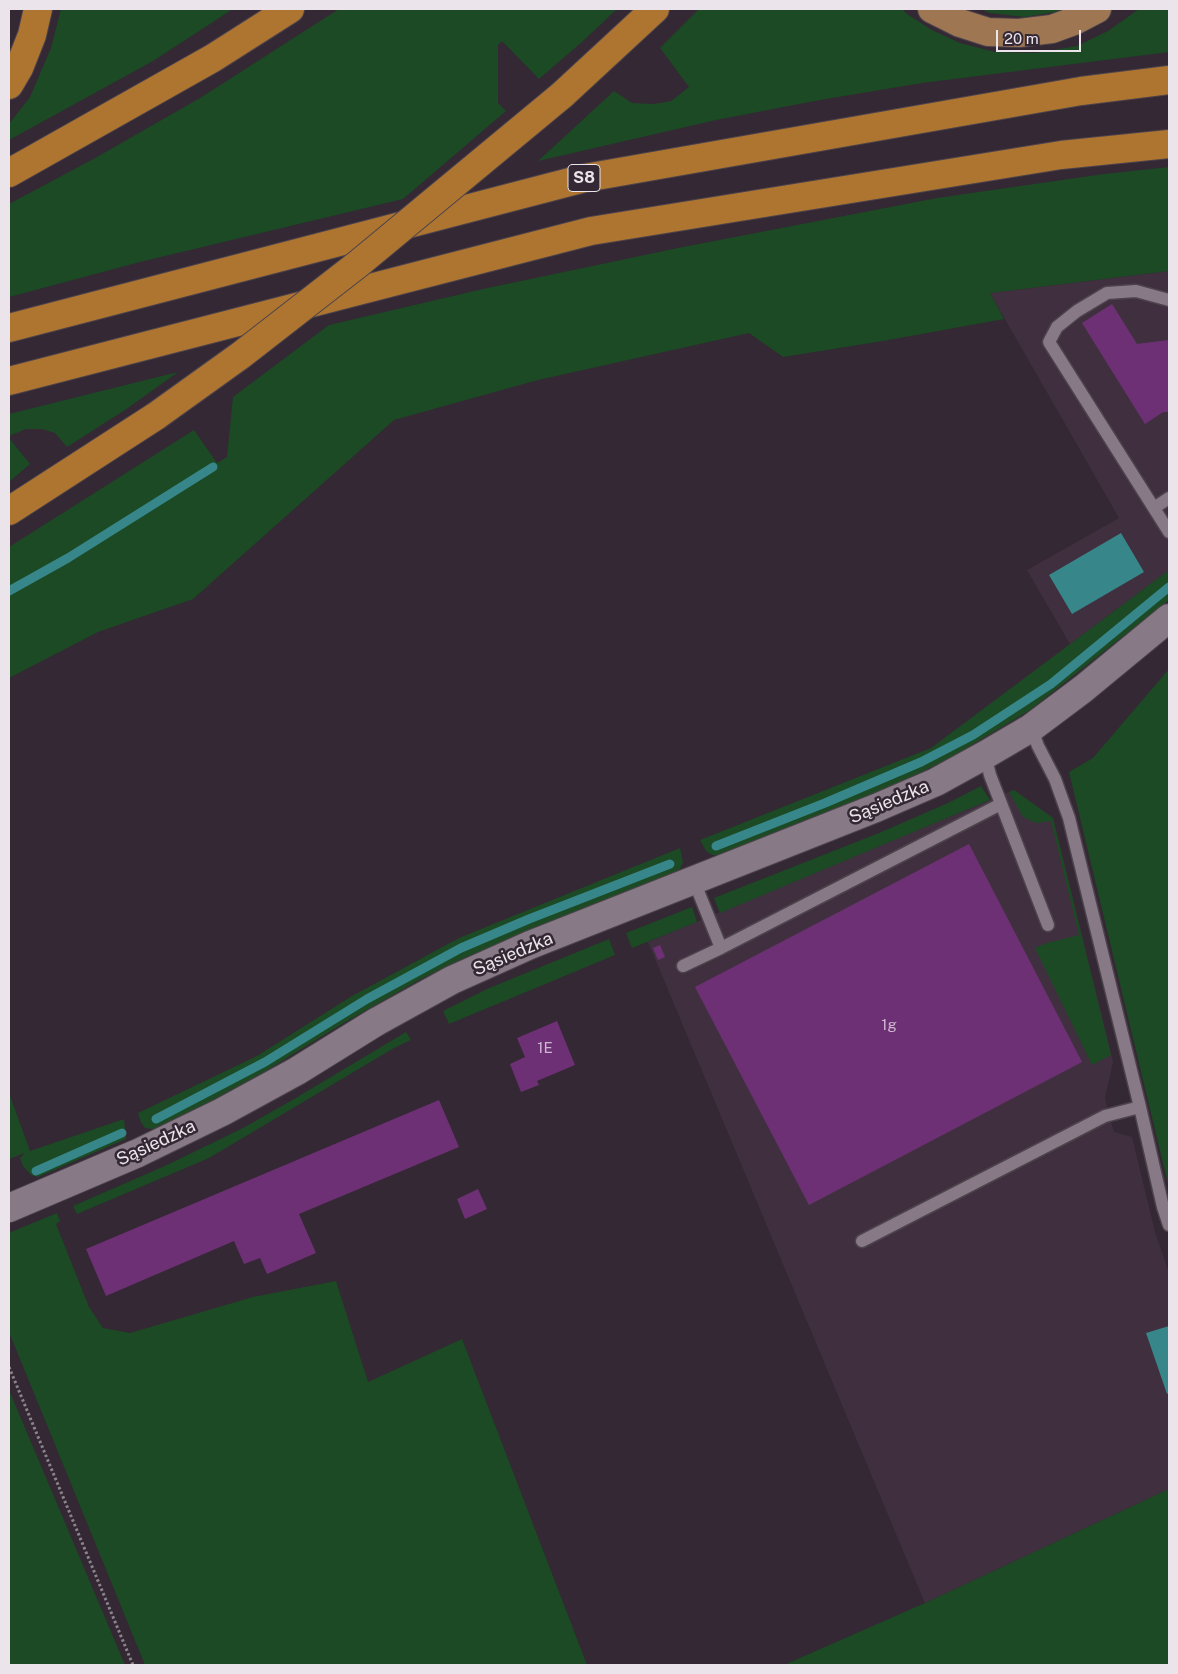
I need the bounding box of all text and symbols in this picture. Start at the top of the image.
scale bar [998,20,1083,52]
text: 20 m [1004,30,1039,47]
road number: S8 [568,164,600,192]
street label: Sąsiedzka [846,775,932,829]
street label: Sąsiedzka [470,927,556,981]
house number: 1g [881,1016,897,1034]
house number: 1E [537,1039,553,1057]
street label: Sąsiedzka [113,1115,199,1171]

